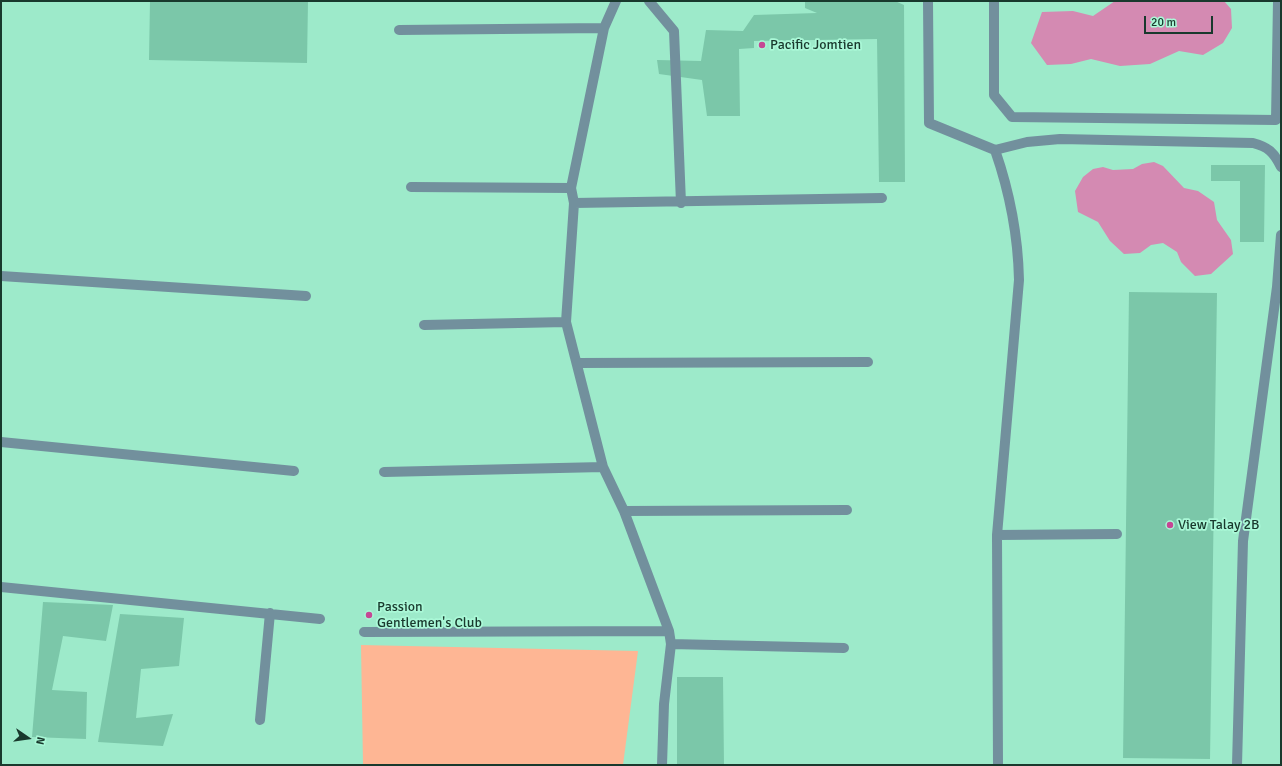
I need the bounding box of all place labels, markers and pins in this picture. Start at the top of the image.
place label: Pacific Jomtien [770,37,861,53]
marker: Pacific Jomtien [757,40,767,50]
place label: View Talay 2B [1178,517,1260,533]
marker: View Talay 2B [1165,520,1175,530]
place label: Passion Gentlemen's Club [377,599,482,632]
marker: Passion Gentlemen's Club [364,610,374,620]

